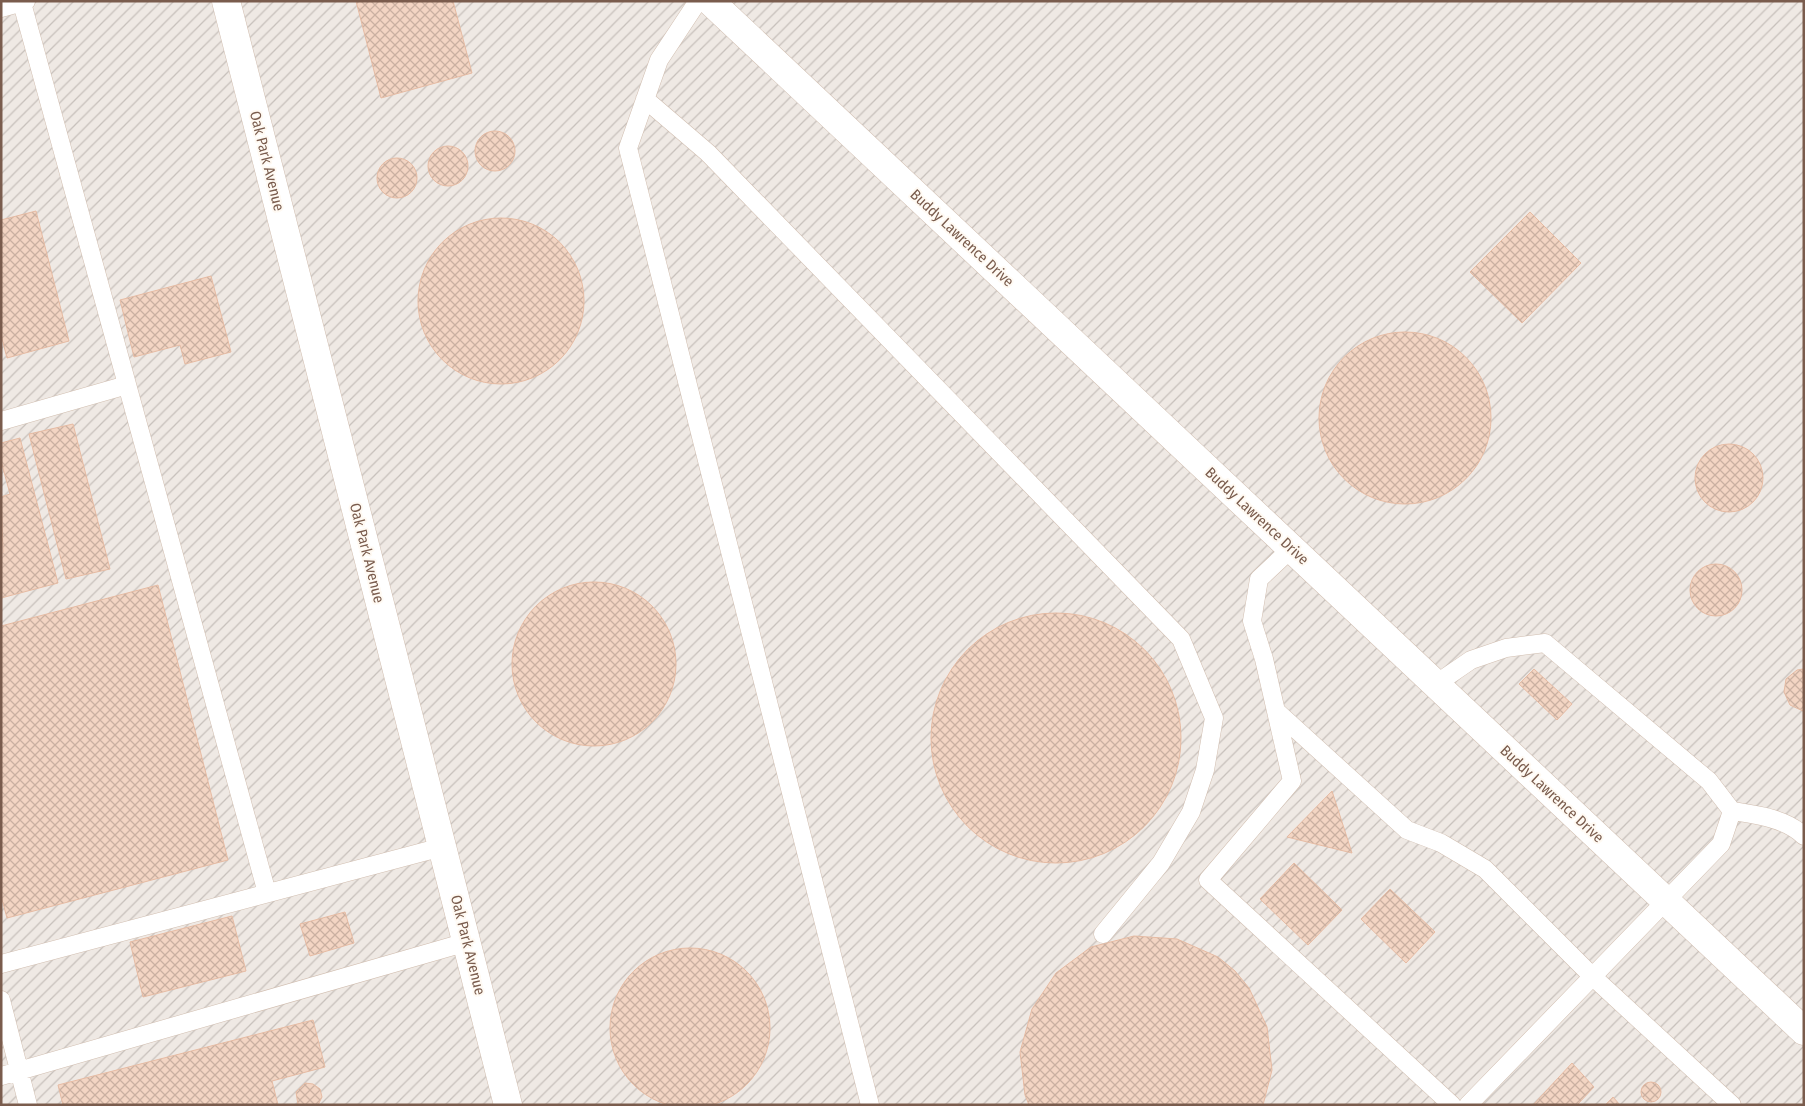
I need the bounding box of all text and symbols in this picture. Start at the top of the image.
street label: Oak Park Avenue [246,109,288,213]
street label: Buddy Lawrence Drive [907,185,1017,291]
street label: Buddy Lawrence Drive [1202,463,1312,569]
street label: Oak Park Avenue [346,501,388,605]
street label: Buddy Lawrence Drive [1497,741,1607,847]
street label: Oak Park Avenue [447,893,489,997]

